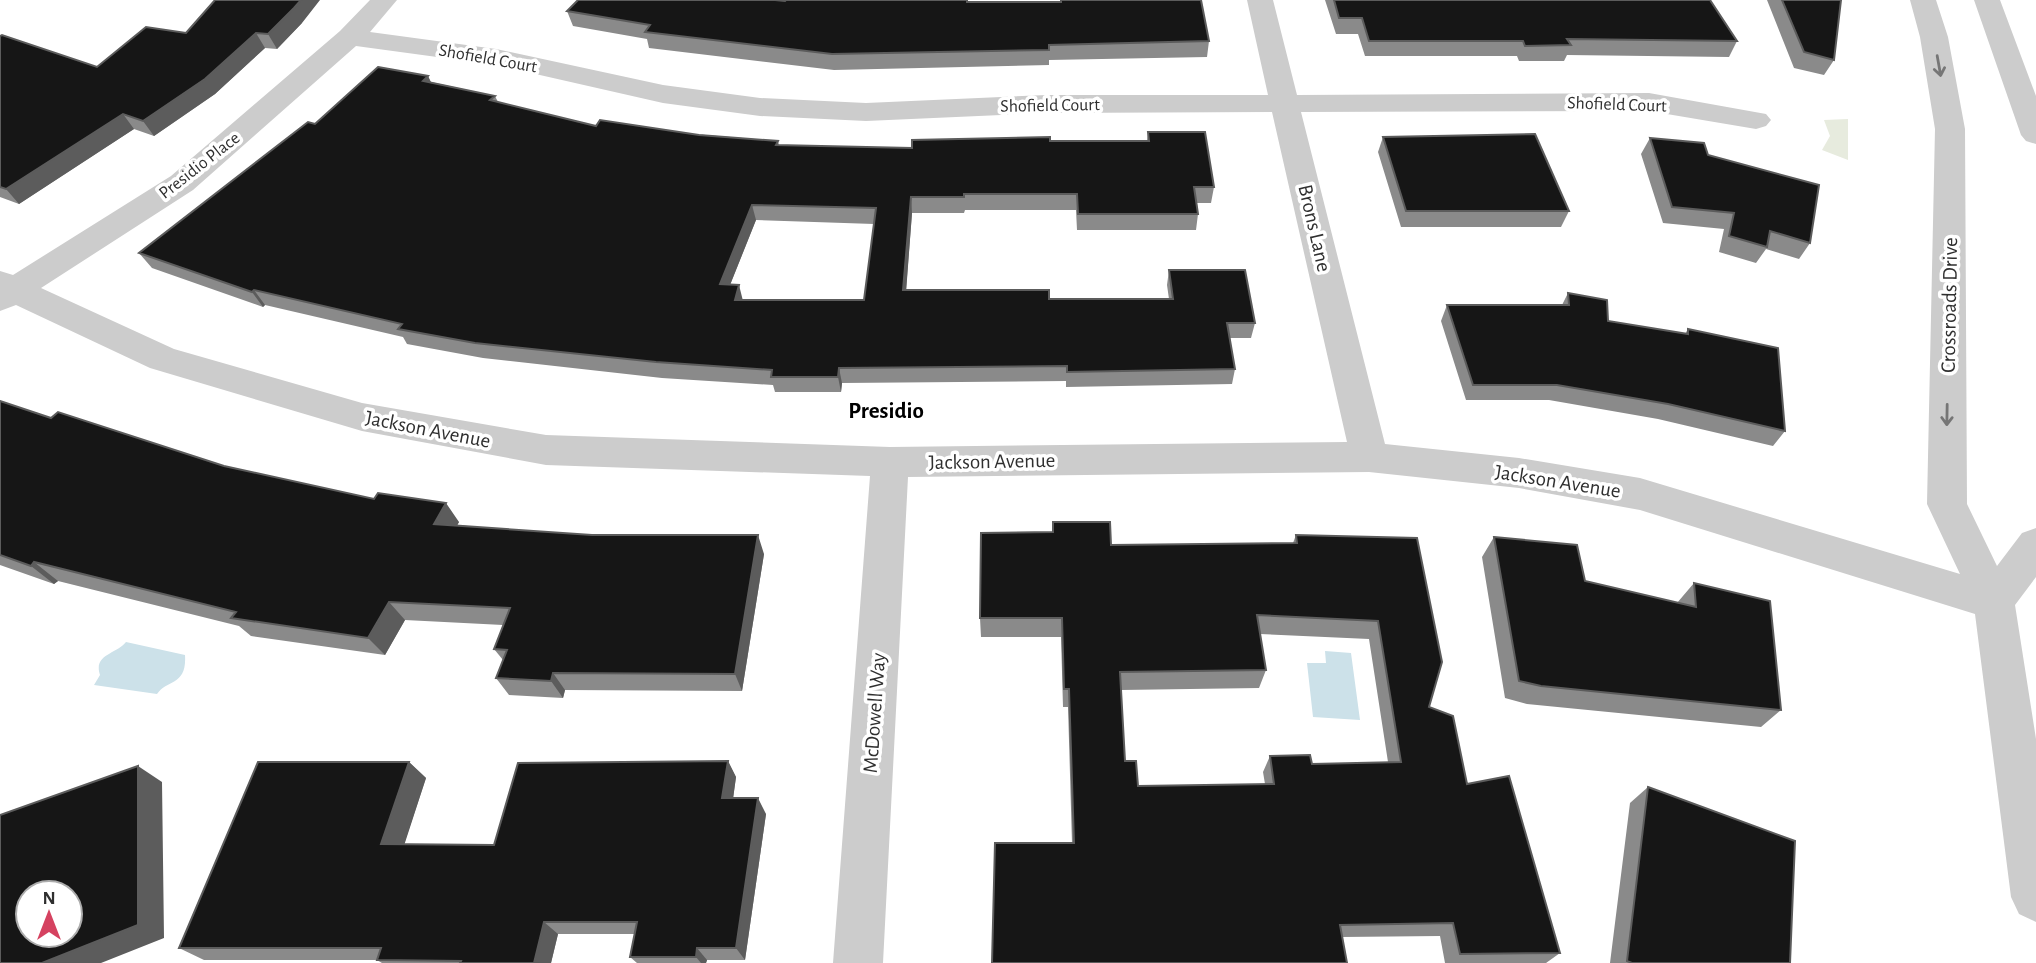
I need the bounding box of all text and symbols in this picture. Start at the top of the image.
street label: Shofield Court [437,41,539,77]
one-way arrow [1933,54,1946,77]
street label: Shofield Court [1567,94,1667,116]
street label: Shofield Court [1000,96,1100,116]
street label: Presidio Place [156,129,243,203]
street label: Brons Lane [1294,183,1335,274]
street label: Crossroads Drive [1938,237,1961,373]
district label: Presidio [848,400,924,423]
one-way arrow [1941,403,1954,426]
street label: Jackson Avenue [364,407,492,452]
street label: Jackson Avenue [928,450,1056,473]
street label: Jackson Avenue [1494,461,1622,502]
street label: McDowell Way [860,652,889,774]
north arrow [14,879,84,949]
text: N [42,889,56,908]

